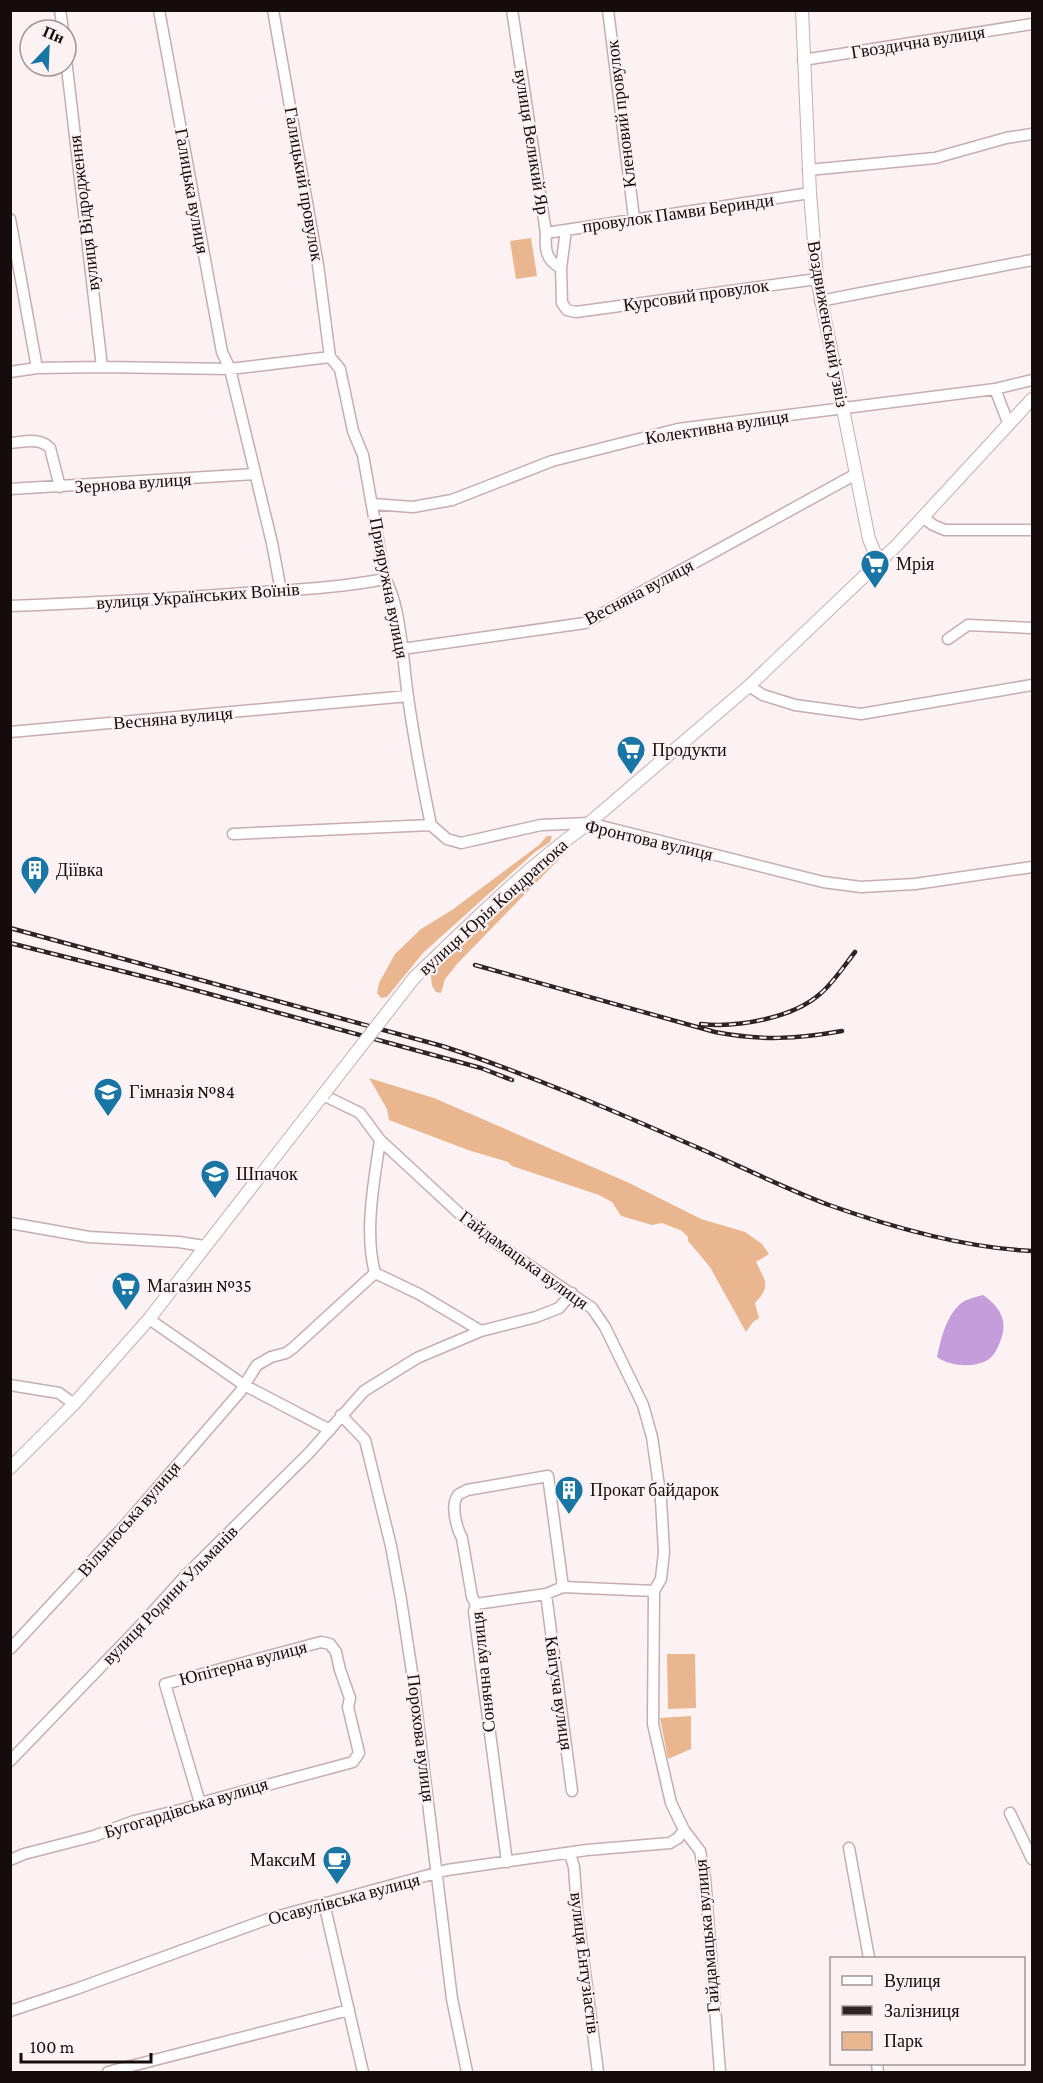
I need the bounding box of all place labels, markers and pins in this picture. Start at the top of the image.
supermarket icon: Мрія [859,548,891,590]
place label: Мрія [896,554,934,574]
supermarket icon: Продукти [615,734,647,776]
place label: Продукти [652,740,727,760]
building icon: Діївка [19,854,51,896]
place label: Діївка [56,860,103,880]
school or university icon: Гімназія №84 [92,1076,124,1118]
place label: Гімназія №84 [129,1082,235,1102]
school or university icon: Шпачок [199,1158,231,1200]
place label: Шпачок [236,1164,298,1184]
supermarket icon: Магазин №35 [110,1270,142,1312]
place label: Магазин №35 [147,1276,252,1296]
building icon: Прокат байдарок [553,1474,585,1516]
place label: Прокат байдарок [590,1480,719,1500]
cafe icon: МаксиМ [321,1844,353,1886]
place label: МаксиМ [250,1850,316,1870]

